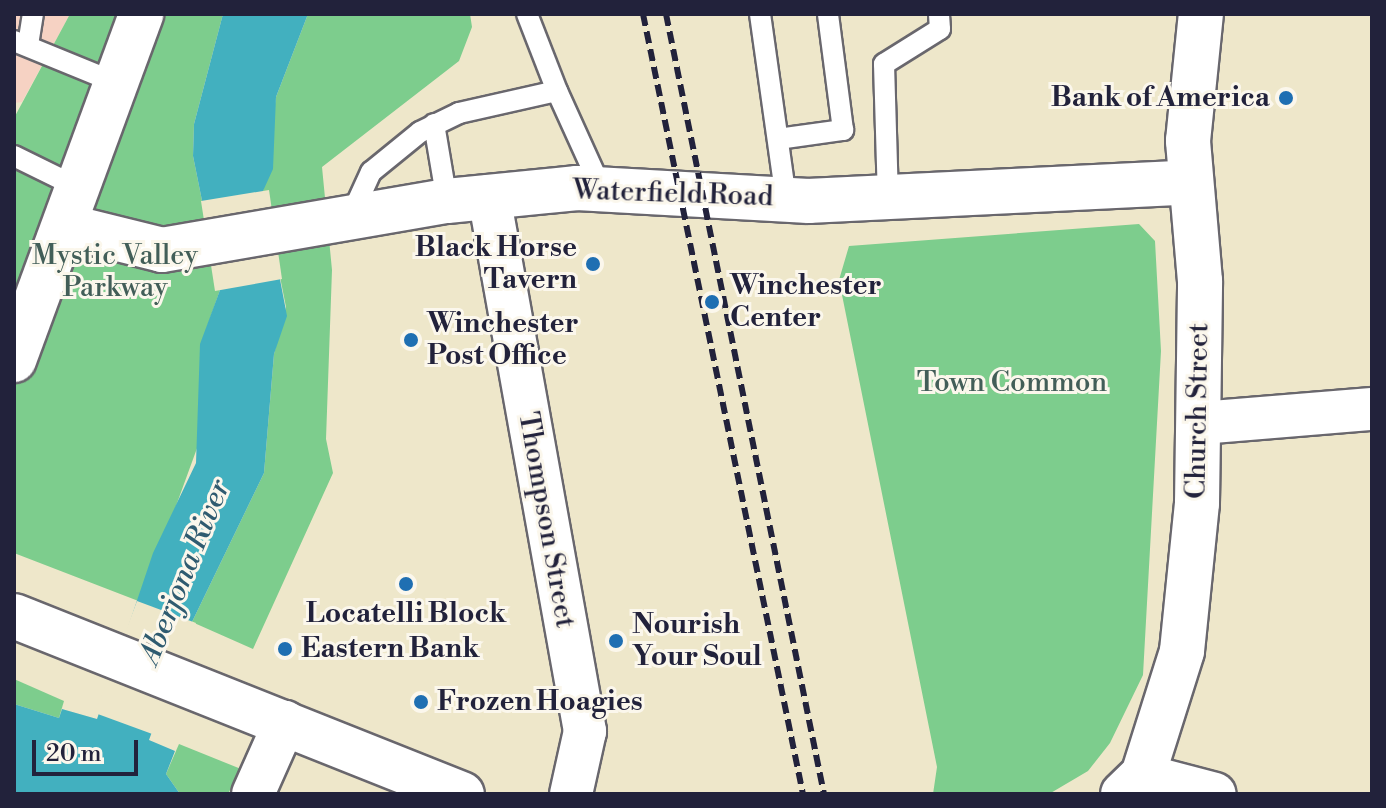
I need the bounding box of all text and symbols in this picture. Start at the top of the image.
place label: Bank of America [1051,81,1270,115]
marker: Bank of America [1277,89,1295,107]
street label: Waterfield Road [572,174,774,214]
place label: Black Horse Tavern [415,231,577,297]
park label: Mystic Valley Parkway [32,239,198,305]
marker: Black Horse Tavern [584,255,602,273]
place label: Winchester Center [730,269,882,335]
marker: Winchester Center [701,291,723,313]
place label: Winchester Post Office [427,307,579,373]
street label: Church Street [1180,323,1216,499]
marker: Winchester Post Office [402,331,420,349]
park label: Town Common [917,366,1107,400]
street label: Thompson Street [510,409,582,631]
water label: Aberjona River [132,475,238,669]
marker: Locatelli Block [397,575,415,593]
place label: Locatelli Block [306,597,506,631]
place label: Nourish Your Soul [632,608,762,674]
place label: Eastern Bank [301,632,479,666]
marker: Nourish Your Soul [607,632,625,650]
marker: Eastern Bank [276,640,294,658]
place label: Frozen Hoagies [437,685,643,719]
marker: Frozen Hoagies [412,693,430,711]
scale bar [36,724,142,774]
text: 20 m [46,739,102,769]

